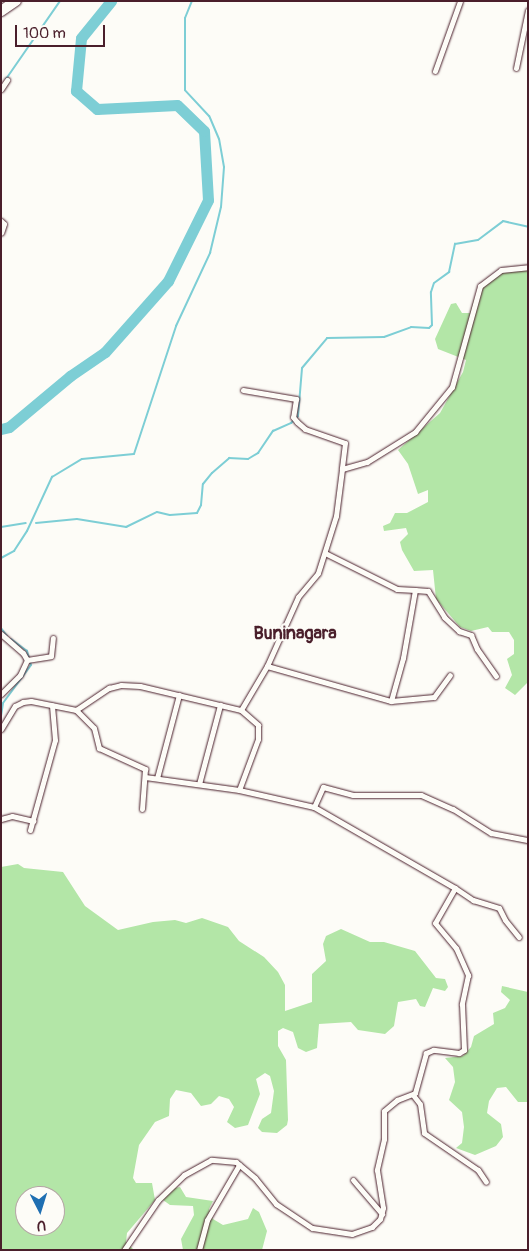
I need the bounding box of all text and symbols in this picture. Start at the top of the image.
scale bar [18,15,108,47]
text: 100 m [23,24,66,43]
district label: Buninagara [253,623,337,645]
north arrow [15,1186,65,1236]
text: U [36,1217,47,1234]

